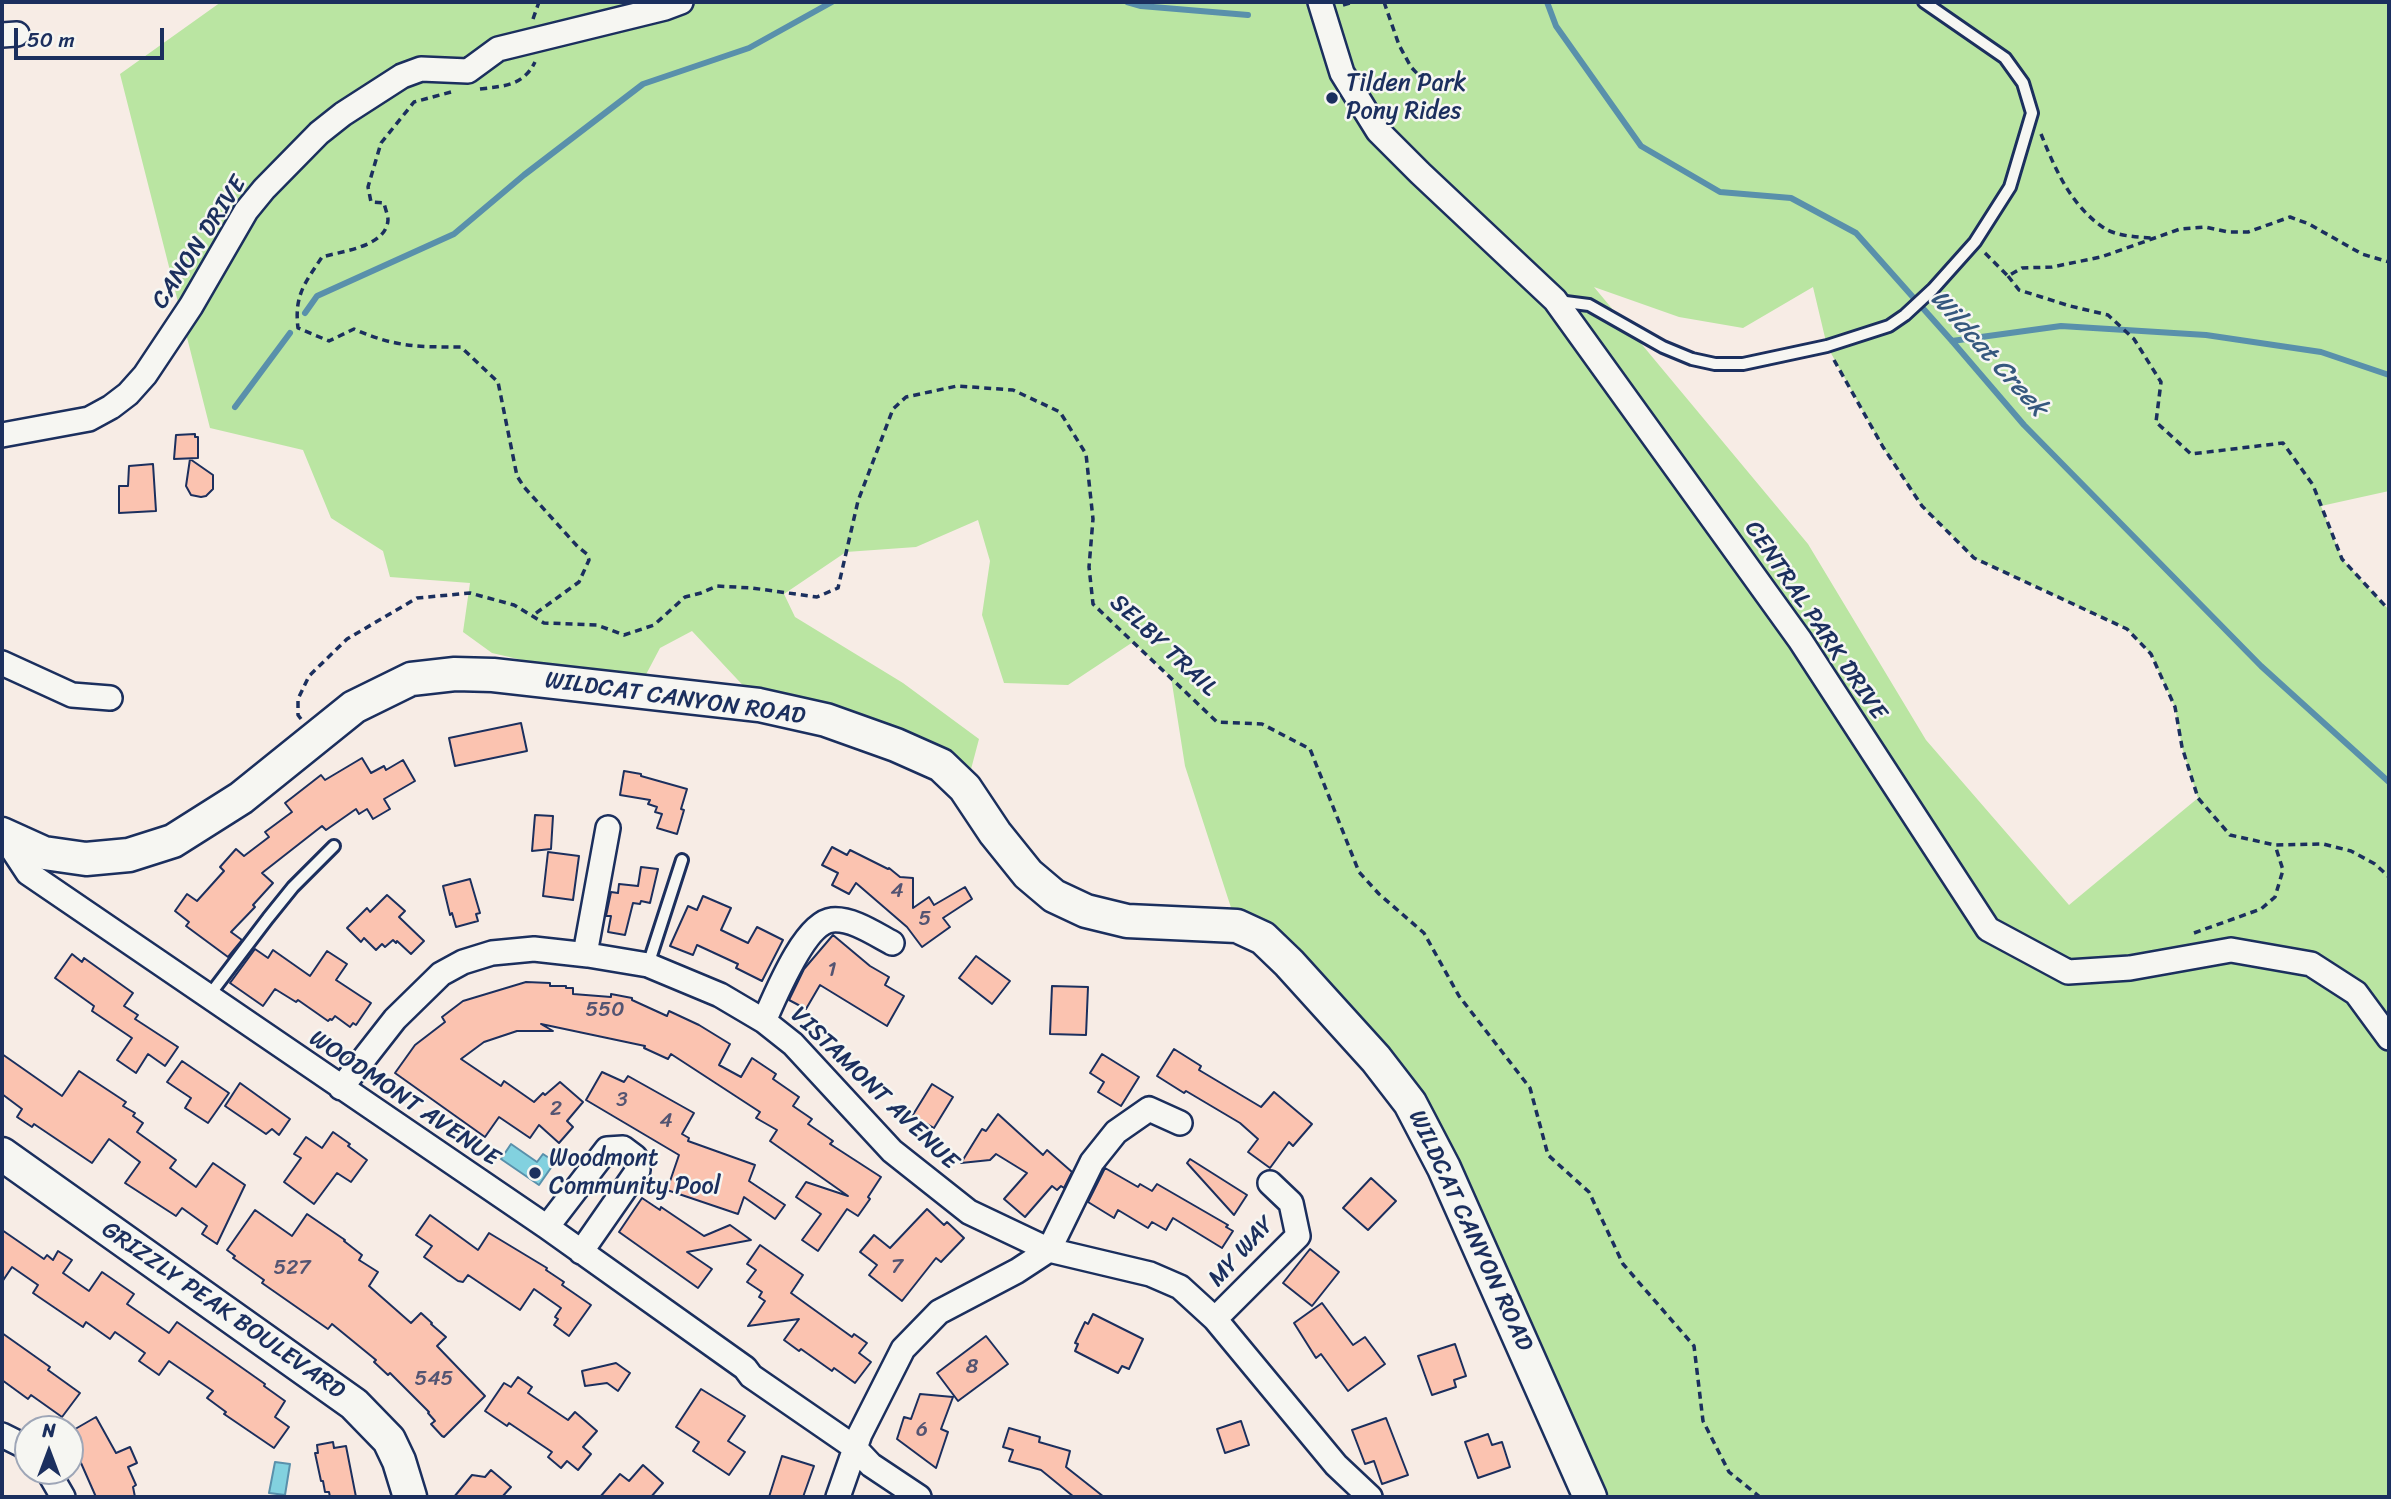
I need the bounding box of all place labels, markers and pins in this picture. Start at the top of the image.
place label: Tilden Park Pony Rides [1346,70,1466,126]
marker: Tilden Park Pony Rides [1324,90,1340,106]
place label: Woodmont Community Pool [549,1145,721,1201]
marker: Woodmont Community Pool [527,1165,543,1181]

